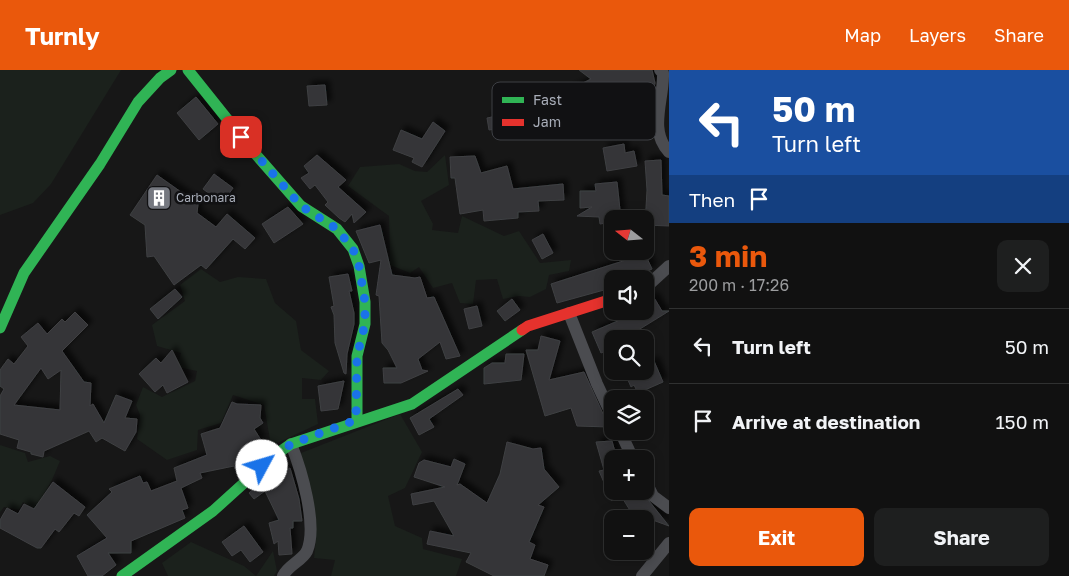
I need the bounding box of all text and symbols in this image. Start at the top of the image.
text: Turnly [25,21,100,50]
text: Map [844,24,881,46]
text: Layers [909,24,966,46]
text: Share [994,24,1044,46]
legend [492,82,656,140]
text: 50 m [772,88,855,130]
icon: left [689,90,754,155]
text: Fast [533,91,562,108]
text: Jam [533,113,561,130]
pin [220,116,262,158]
icon: arrive [227,123,255,151]
text: Turn left [772,130,861,157]
building icon: Carbonara [146,185,172,211]
icon: arrive [745,185,773,213]
text: Then [689,188,735,211]
place label: Carbonara [176,190,236,205]
north arrow [604,210,654,260]
map controls [604,210,654,560]
text: 3 min [689,238,767,274]
button: close [997,240,1049,292]
button: sound [604,270,654,320]
text: 200 m · 17:26 [689,275,789,295]
button: search [604,330,654,380]
icon: left [689,332,717,360]
text: Turn left [732,335,811,358]
text: 50 m [1005,335,1049,358]
button: layers [604,390,654,440]
icon: arrive [689,407,717,435]
text: Arrive at destination [732,410,920,433]
text: 150 m [995,410,1049,433]
position arrow [235,439,287,491]
button: + [604,450,654,500]
button: Exit [689,508,864,566]
button: Share [874,508,1049,566]
button: − [604,510,654,560]

